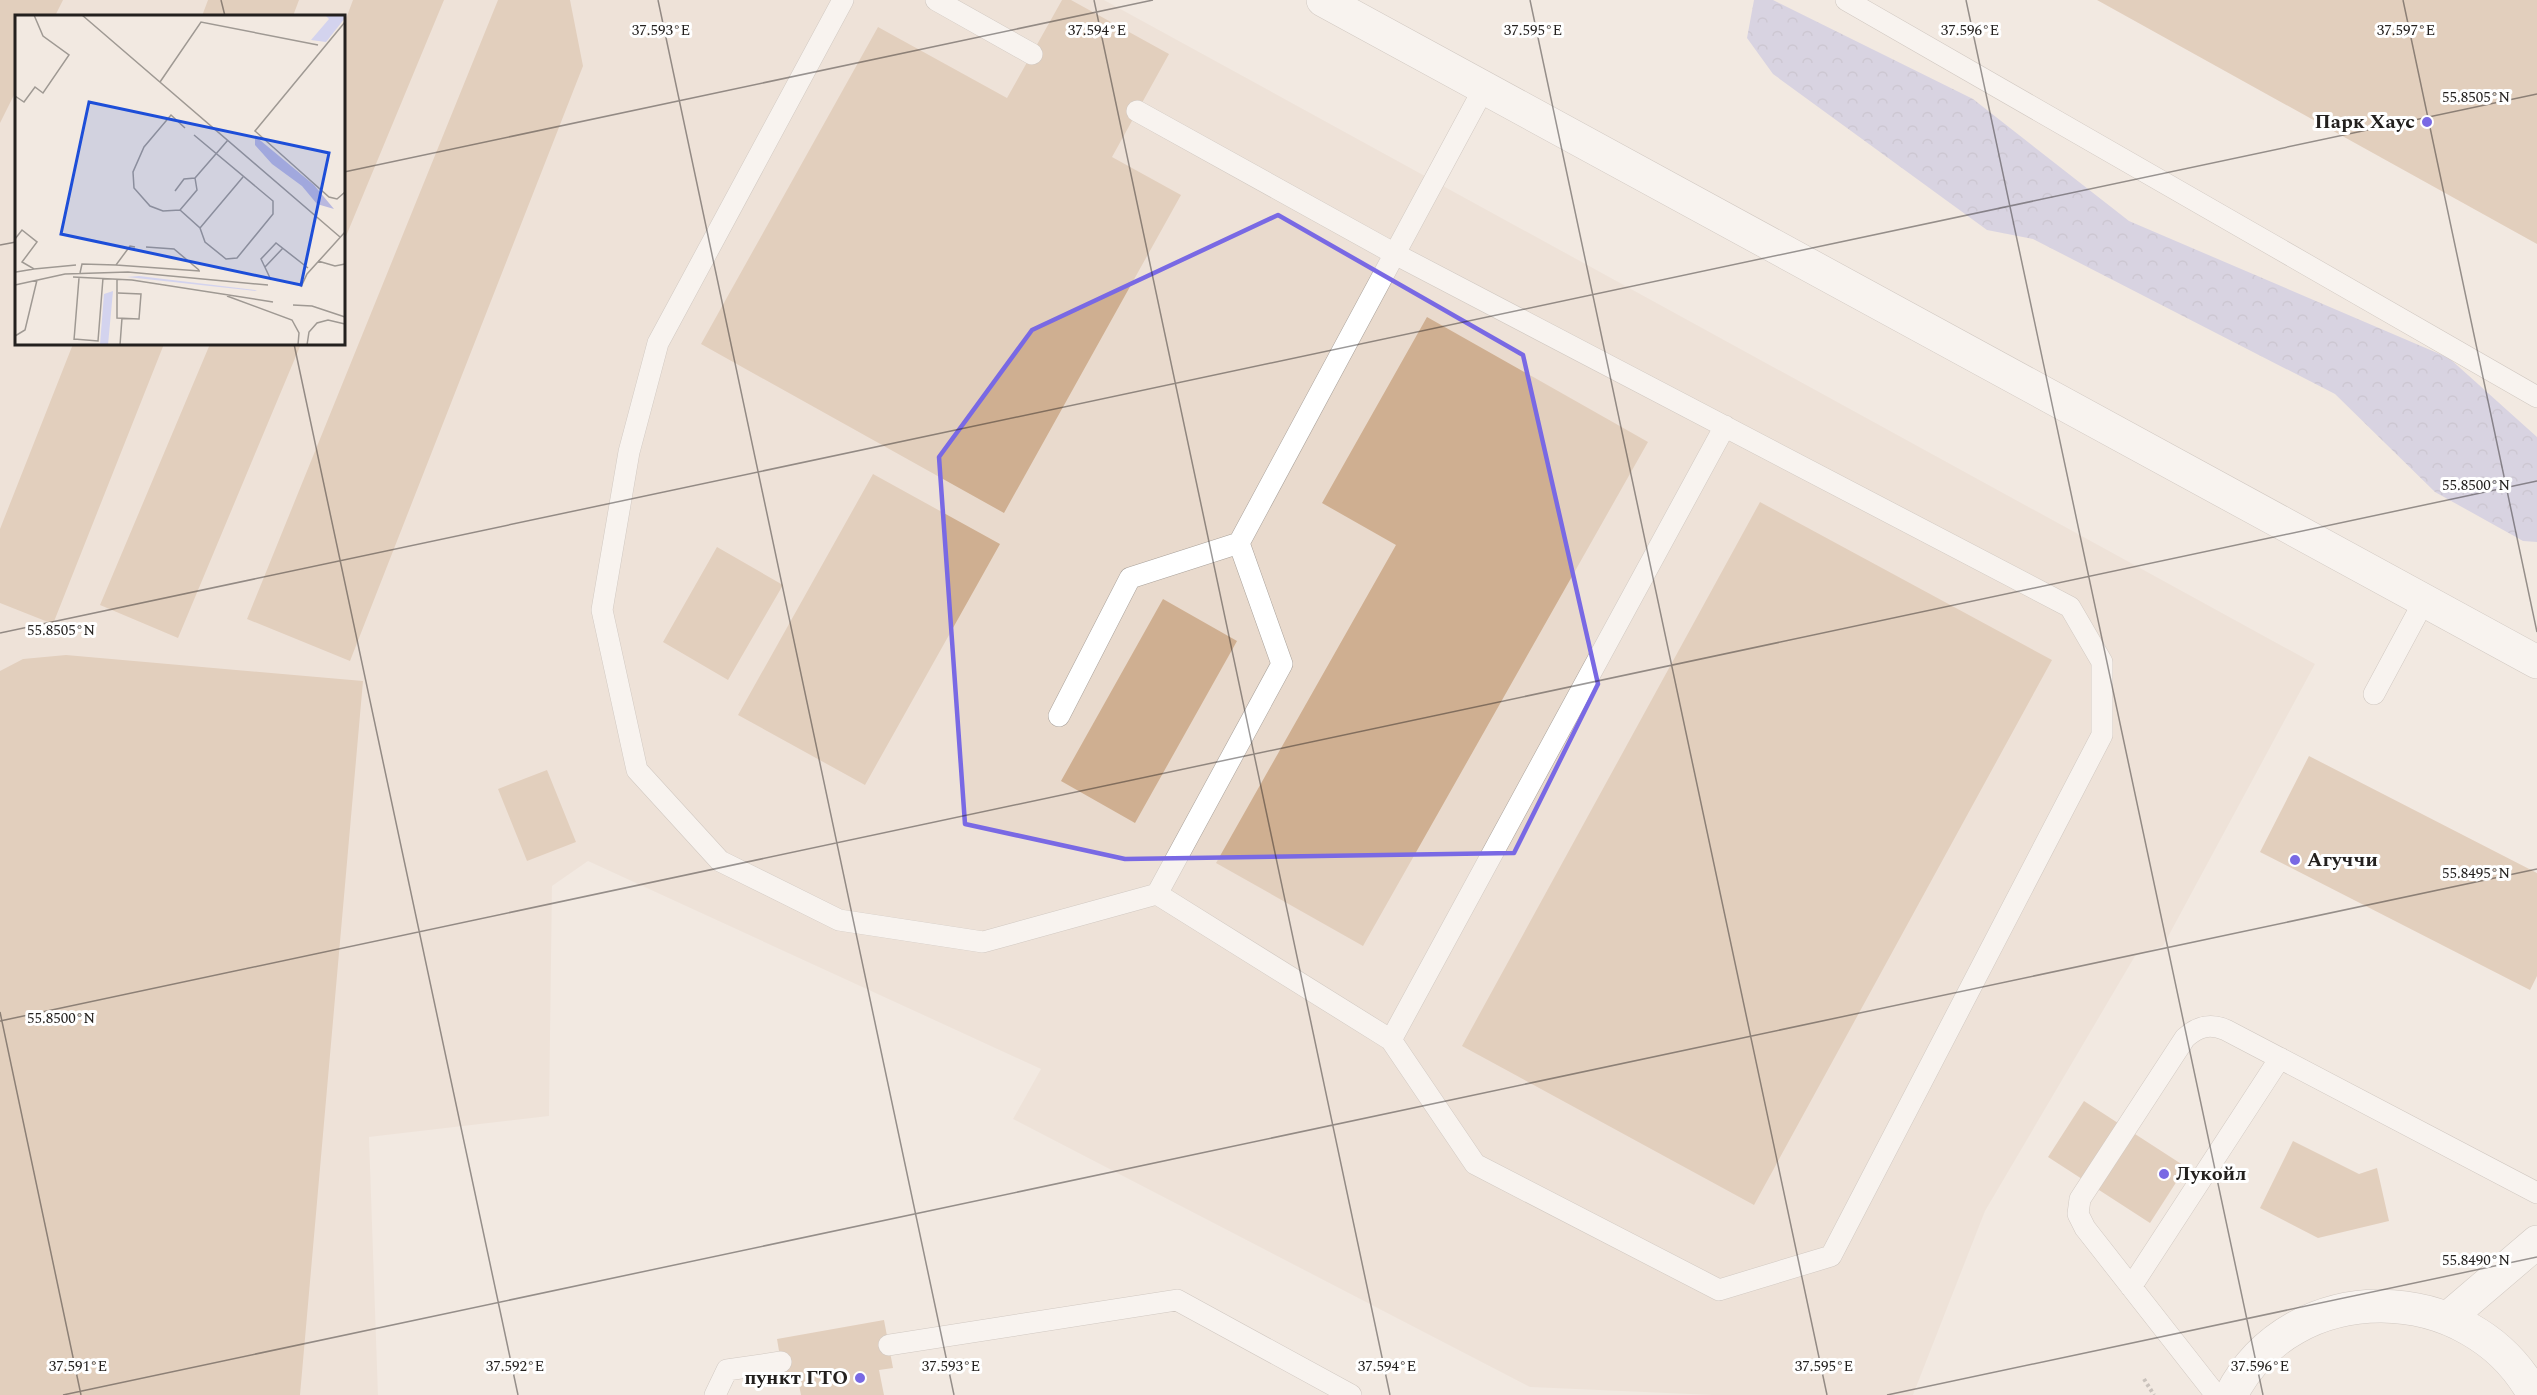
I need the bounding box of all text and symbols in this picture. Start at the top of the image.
inset map [15,15,345,345]
text: 37.593°E [632,19,690,42]
text: 37.594°E [1068,19,1126,42]
text: 37.595°E [1504,19,1562,42]
text: 37.596°E [1941,19,1999,42]
text: 37.597°E [2377,19,2435,42]
text: 55.8505°N [2442,86,2510,109]
place label: Парк Хаус [2314,107,2415,137]
marker: Парк Хаус [2420,115,2434,129]
text: 55.8500°N [2442,474,2510,497]
text: 55.8505°N [27,619,95,642]
place label: Агуччи [2307,845,2378,875]
marker: Агуччи [2288,853,2302,867]
text: 55.8495°N [2442,862,2510,885]
text: 55.8500°N [27,1007,95,1030]
place label: Лукойл [2176,1159,2246,1189]
marker: Лукойл [2157,1167,2171,1181]
text: 55.8490°N [2442,1249,2510,1272]
text: 37.591°E [49,1355,107,1378]
text: 37.592°E [486,1355,544,1378]
text: 37.593°E [922,1355,980,1378]
text: 37.594°E [1358,1355,1416,1378]
text: 37.595°E [1795,1355,1853,1378]
text: 37.596°E [2231,1355,2289,1378]
place label: пункт ГТО [744,1363,848,1393]
marker: пункт ГТО [853,1371,867,1385]

